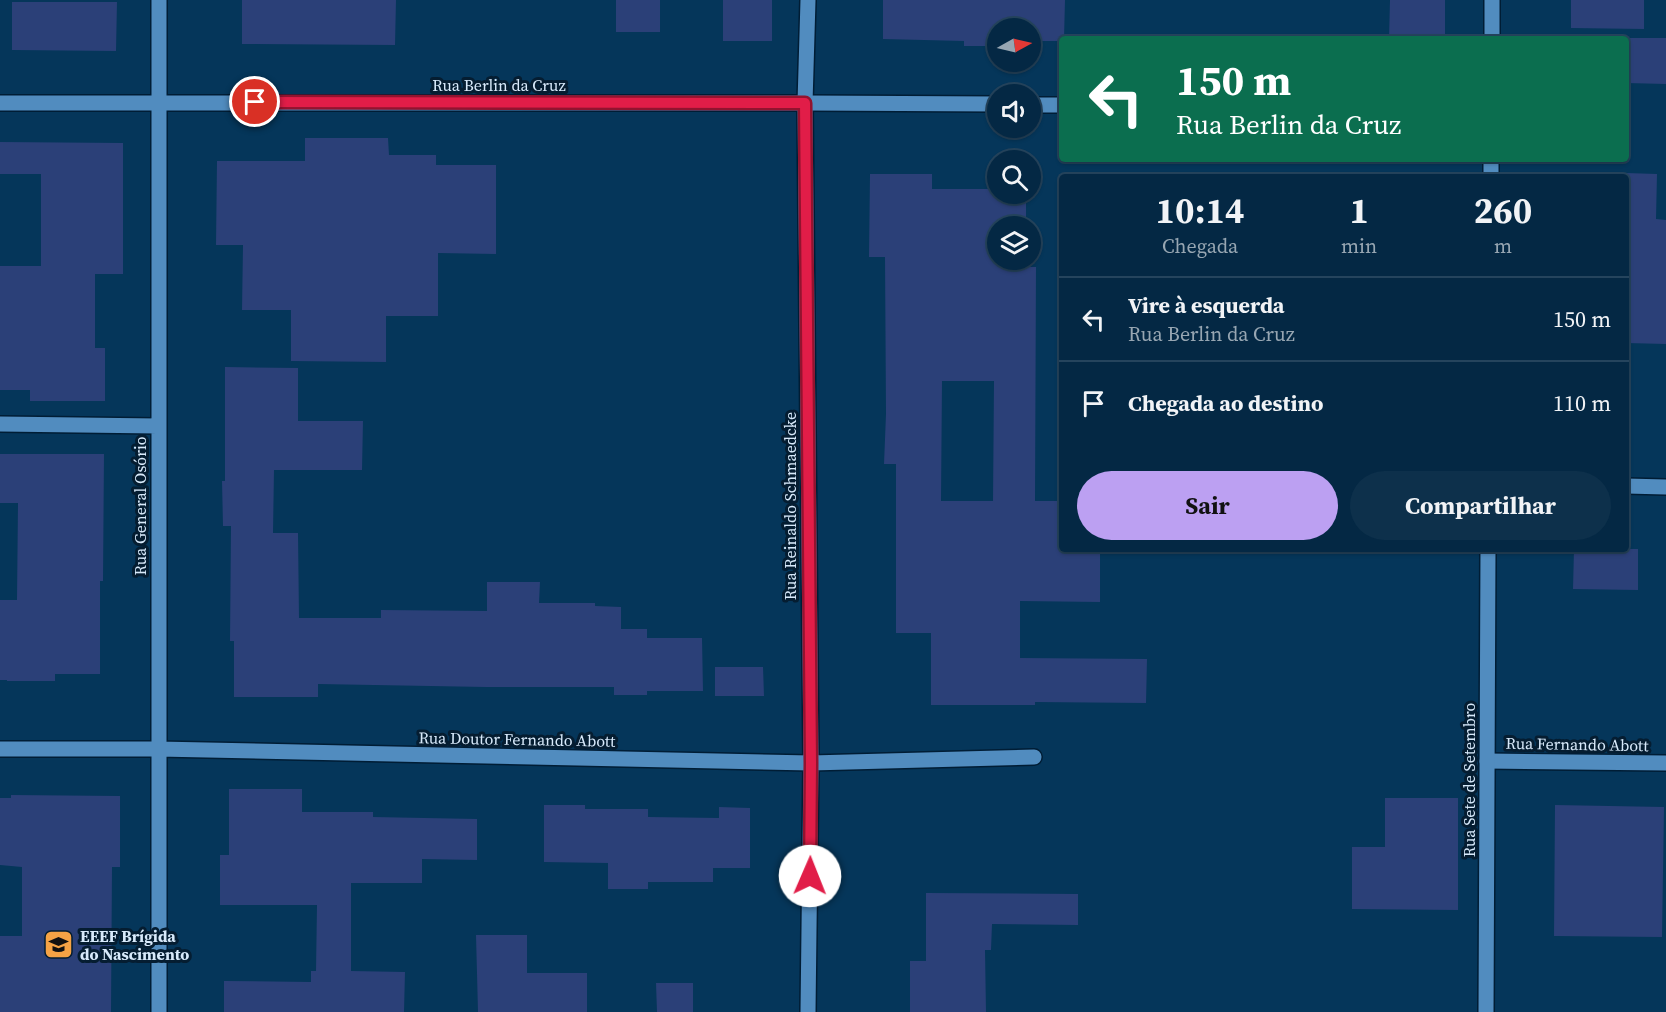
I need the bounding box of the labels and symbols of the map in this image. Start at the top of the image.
north arrow [987,18,1041,72]
street label: Rua Berlin da Cruz [432,74,566,96]
pin [229,76,280,127]
street label: Rua Reinaldo Schmaedcke [779,412,801,600]
street label: Rua General Osório [129,436,151,575]
street label: Rua Sete de Setembro [1458,702,1480,857]
street label: Rua Doutor Fernando Abott [418,726,616,752]
street label: Rua Fernando Abott [1505,732,1649,756]
position arrow [778,844,842,908]
place label: EEEF Brígida do Nascimento [80,925,189,965]
school or university icon: EEEF Brígida do Nascimento [43,929,75,961]

